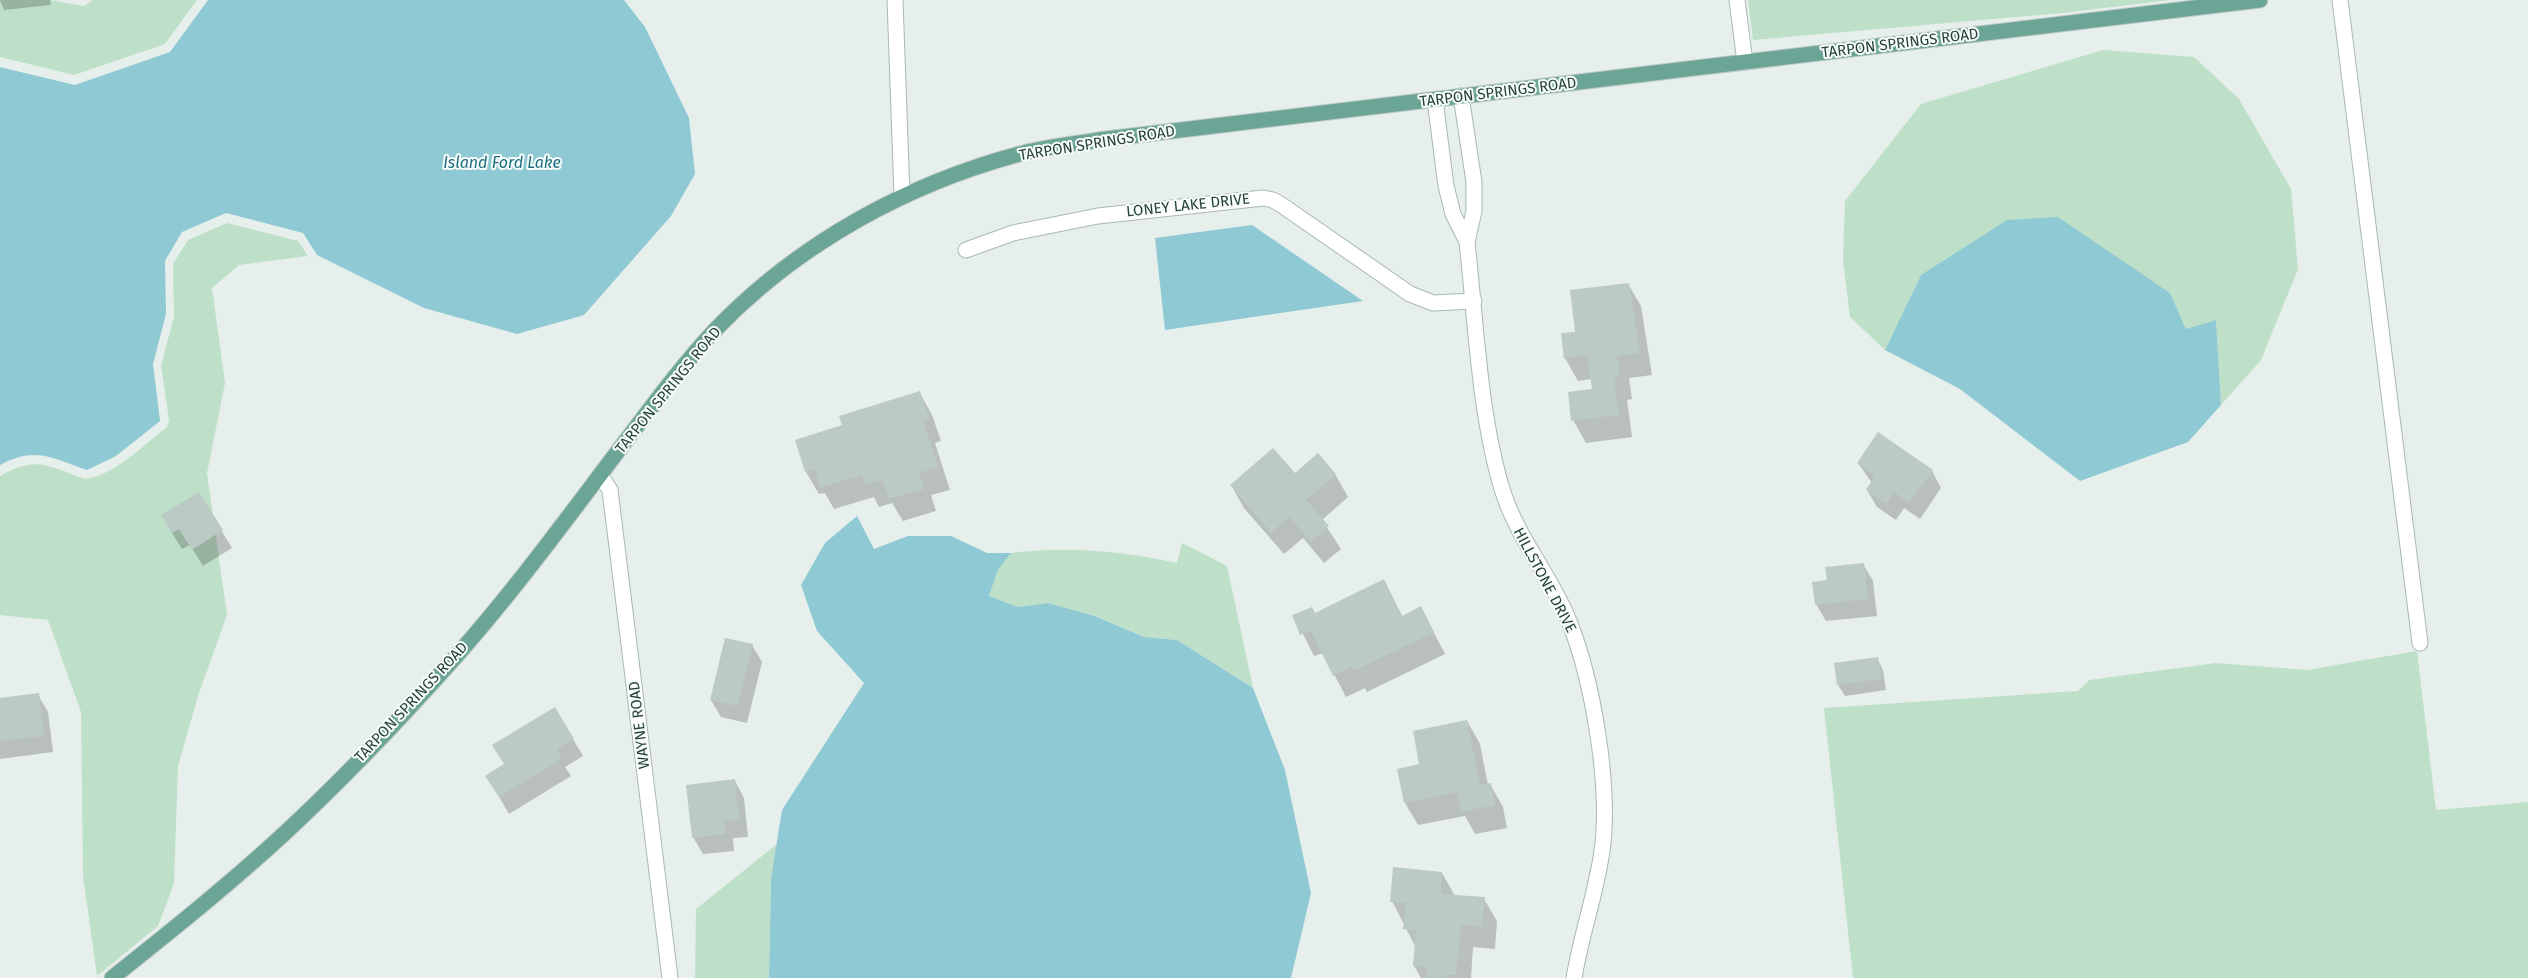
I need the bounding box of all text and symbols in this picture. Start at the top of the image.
street label: TARPON SPRINGS ROAD [1821,24,1979,62]
street label: TARPON SPRINGS ROAD [1419,73,1577,111]
street label: TARPON SPRINGS ROAD [1018,122,1176,164]
water label: Island Ford Lake [443,153,561,172]
street label: LONEY LAKE DRIVE [1125,190,1251,220]
street label: TARPON SPRINGS ROAD [611,323,725,457]
street label: HILLSTONE DRIVE [1510,524,1580,636]
street label: TARPON SPRINGS ROAD [351,638,471,766]
street label: WAYNE ROAD [625,680,653,770]

